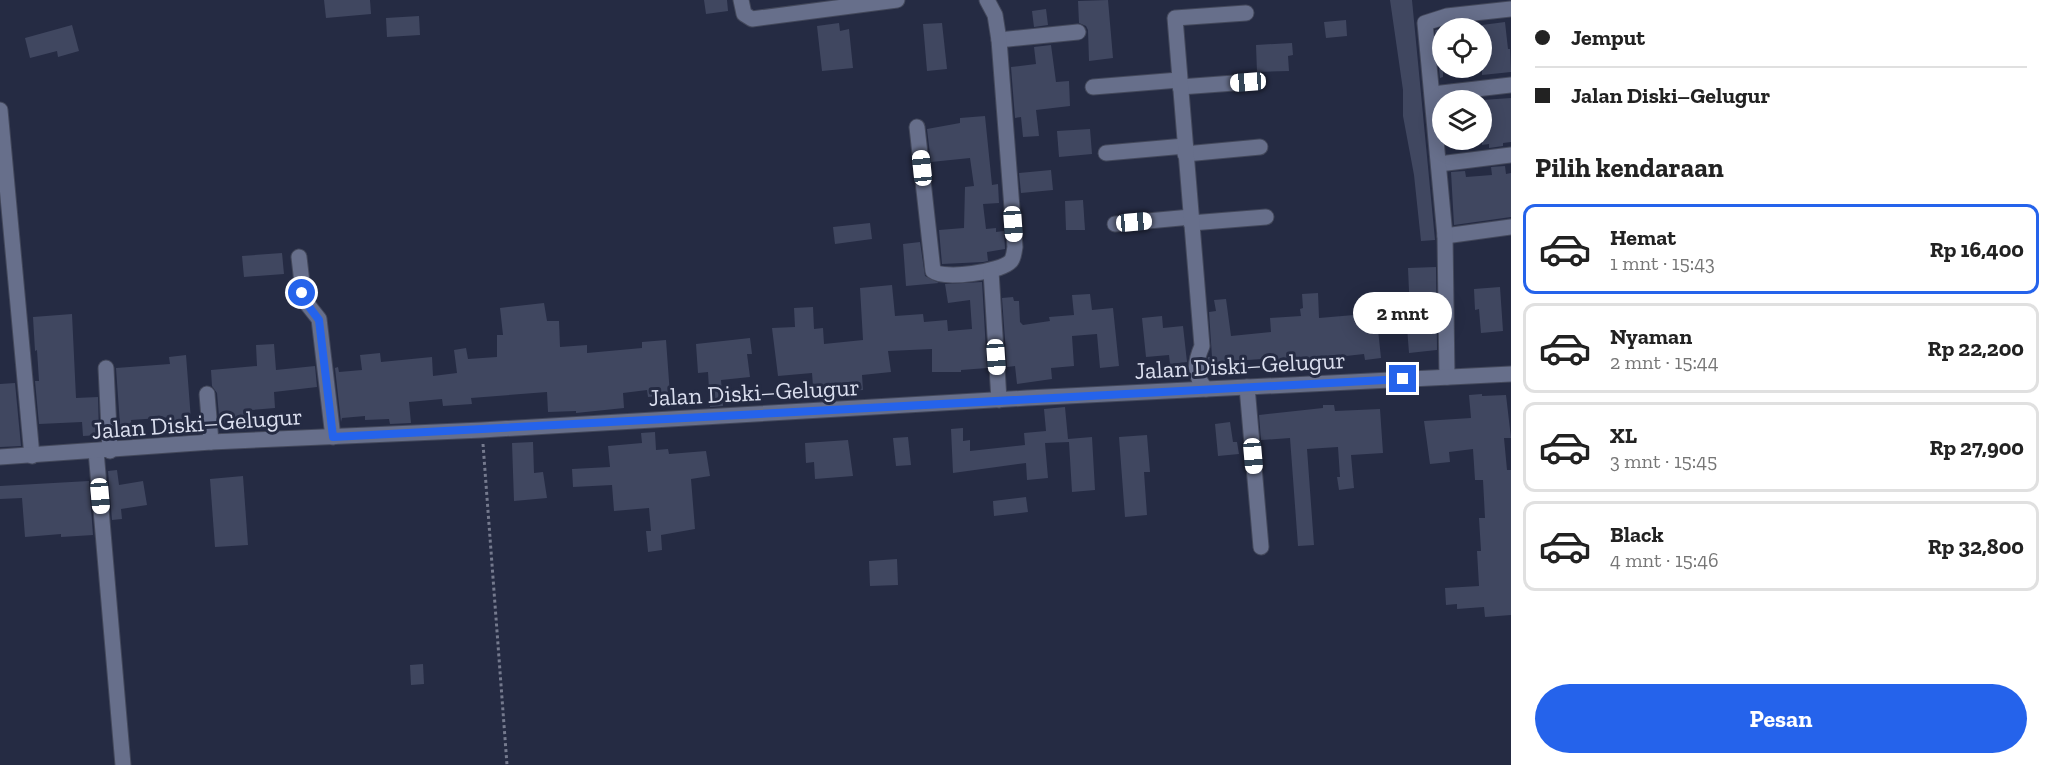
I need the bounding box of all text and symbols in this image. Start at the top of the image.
map controls [1432,18,1492,150]
button: locate [1432,18,1492,78]
text: Jemput [1571,24,1645,51]
car [1229,72,1267,92]
text: Jalan Diski–Gelugur [1571,82,1770,109]
button: layers [1432,90,1492,150]
car [911,149,933,187]
text: Pilih kendaraan [1535,152,1724,184]
car [1003,205,1023,243]
car [1115,211,1153,233]
icon: car [1538,222,1592,276]
text: Hemat [1610,224,1676,251]
text: Rp 16,400 [1930,236,2024,263]
text: 1 mnt · 15:43 [1610,251,1715,275]
route start [288,279,315,306]
callout: 2 mnt [1354,292,1452,334]
text: 2 mnt [1377,301,1428,325]
icon: car [1538,321,1592,375]
text: Nyaman [1610,323,1692,350]
text: Rp 22,200 [1928,335,2024,362]
car [986,338,1006,376]
street label: Jalan Diski–Gelugur [1134,345,1346,385]
text: 2 mnt · 15:44 [1610,350,1718,374]
route end [1389,365,1416,392]
street label: Jalan Diski–Gelugur [648,372,860,412]
street label: Jalan Diski–Gelugur [91,401,303,445]
icon: car [1538,420,1592,474]
text: XL [1610,422,1637,449]
text: Rp 27,900 [1929,434,2024,461]
car [1242,437,1264,475]
text: 3 mnt · 15:45 [1610,449,1717,473]
car [89,477,111,515]
icon: car [1538,519,1592,573]
text: Black [1610,521,1664,548]
text: Rp 32,800 [1928,533,2024,560]
text: 4 mnt · 15:46 [1610,548,1719,572]
button: Pesan [1535,684,2027,753]

